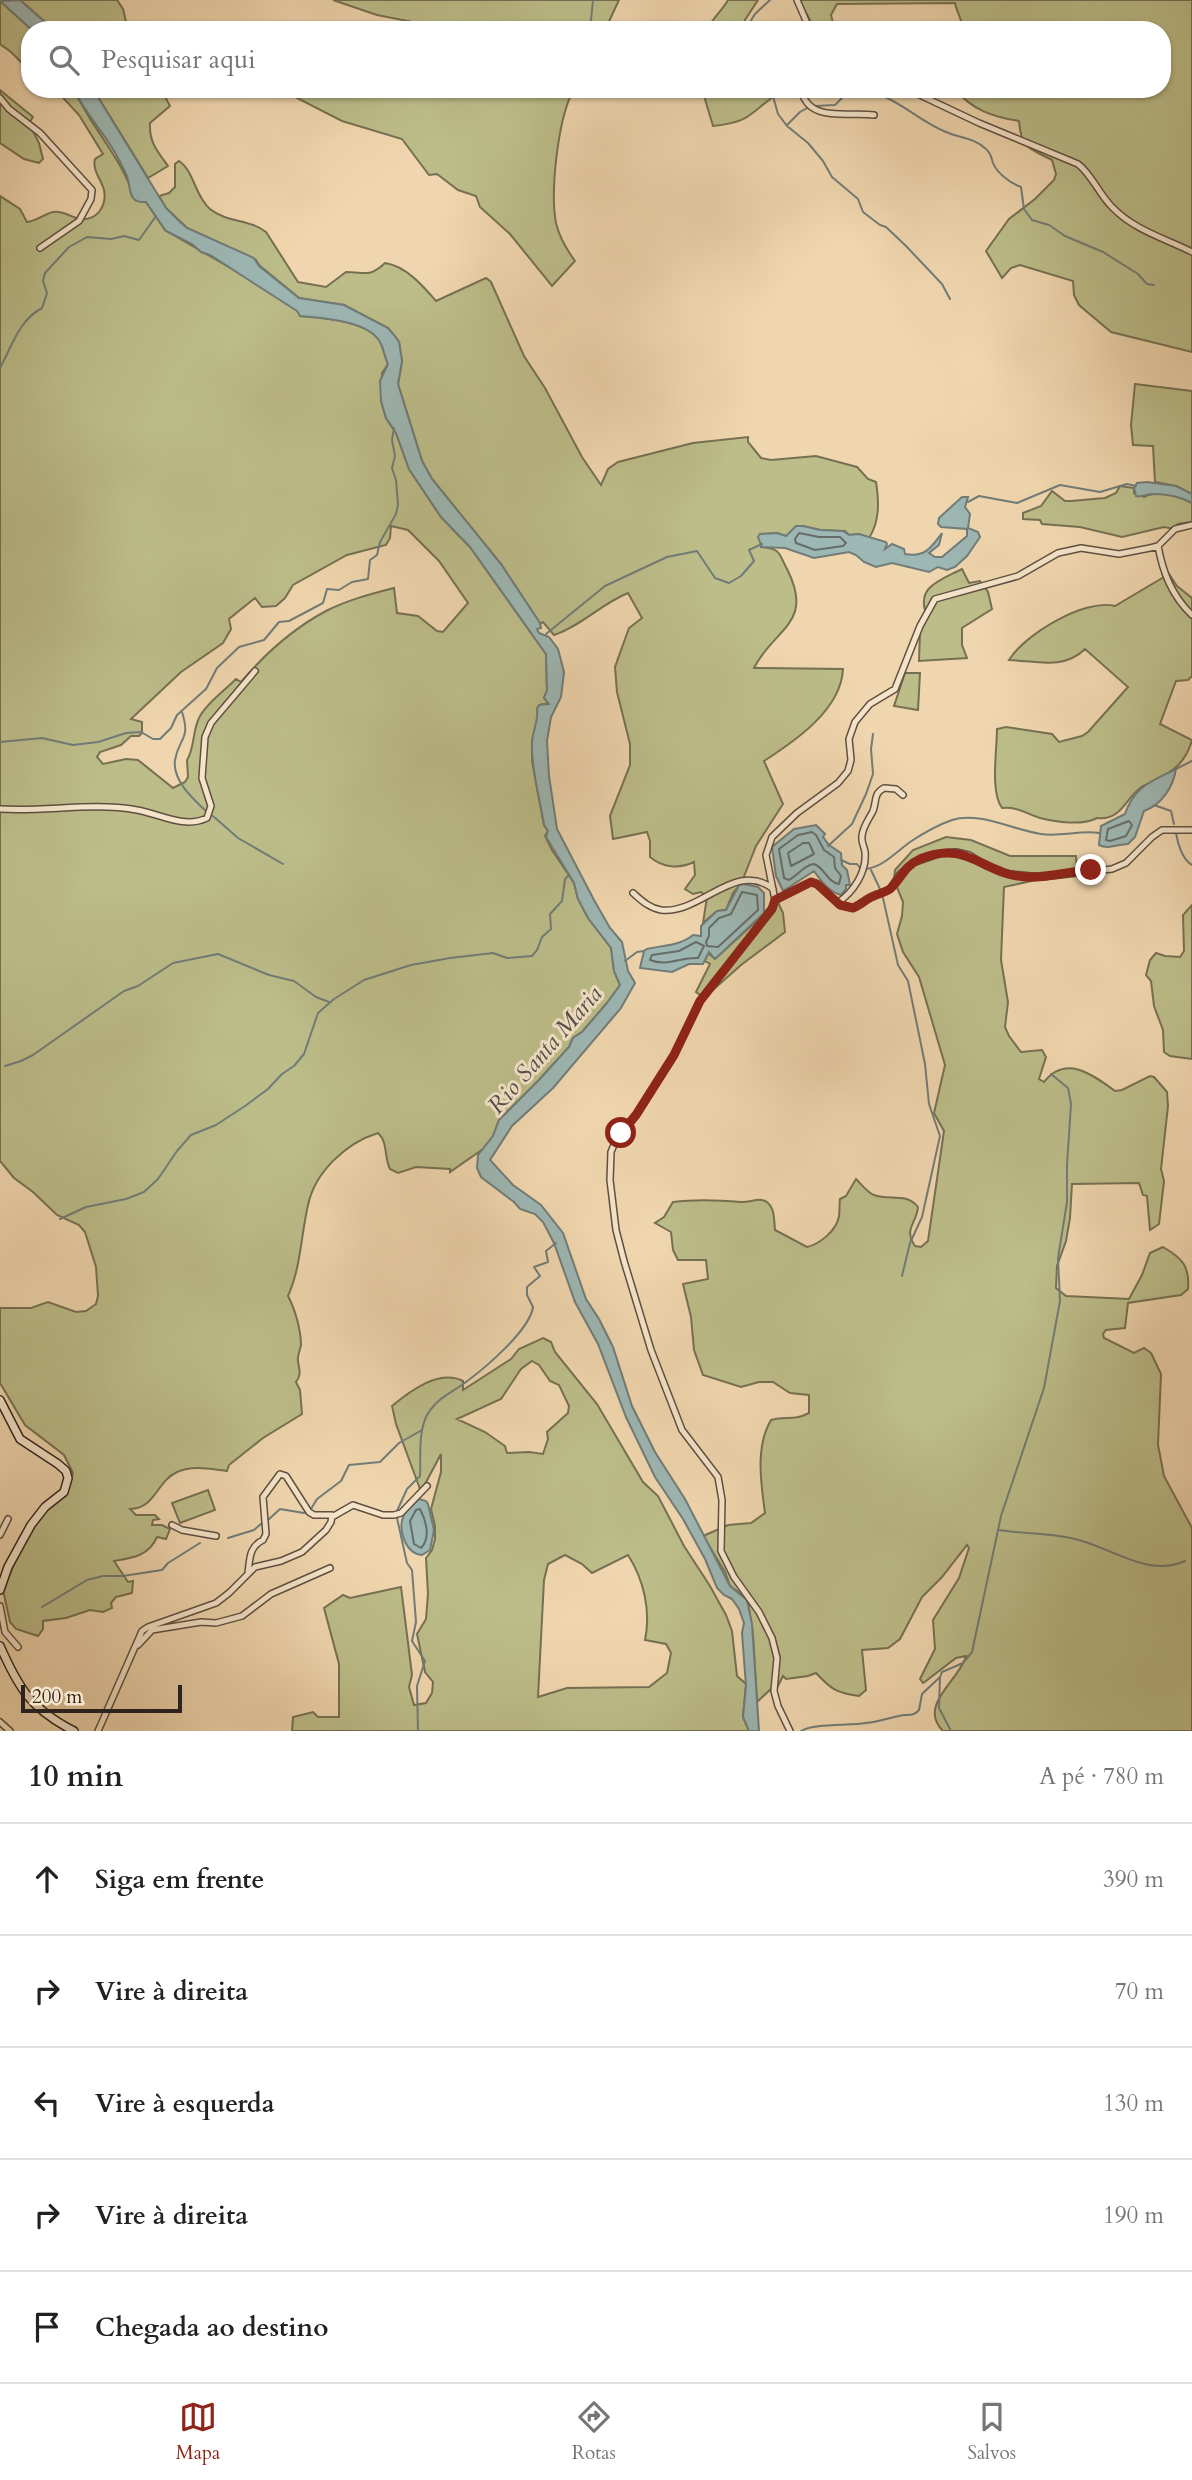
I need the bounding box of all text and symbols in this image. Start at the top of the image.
search box [21,21,1171,98]
icon: search [45,41,83,79]
text: Pesquisar aqui [101,42,256,77]
route end [1075,854,1106,885]
water label: Rio Santa Maria [480,979,610,1121]
route start [605,1117,636,1148]
scale bar [21,1682,182,1714]
text: 200 m [32,1684,82,1710]
text: 10 min [28,1756,123,1797]
text: A pé · 780 m [1040,1761,1164,1792]
icon: ahead [28,1860,66,1898]
text: Siga em frente [95,1862,264,1897]
text: 390 m [1103,1864,1164,1895]
icon: right [28,1972,66,2010]
text: Vire à direita [95,1974,248,2009]
text: 70 m [1115,1976,1164,2007]
icon: left [28,2084,66,2122]
text: Vire à esquerda [95,2086,275,2121]
text: 130 m [1103,2088,1164,2119]
icon: right [28,2196,66,2234]
text: Vire à direita [95,2198,248,2233]
text: 190 m [1103,2200,1164,2231]
icon: arrive [28,2308,66,2346]
text: Chegada ao destino [95,2310,328,2345]
tab: Mapa [176,2398,220,2466]
tab: Rotas [572,2398,616,2466]
tab: Salvos [967,2398,1016,2466]

